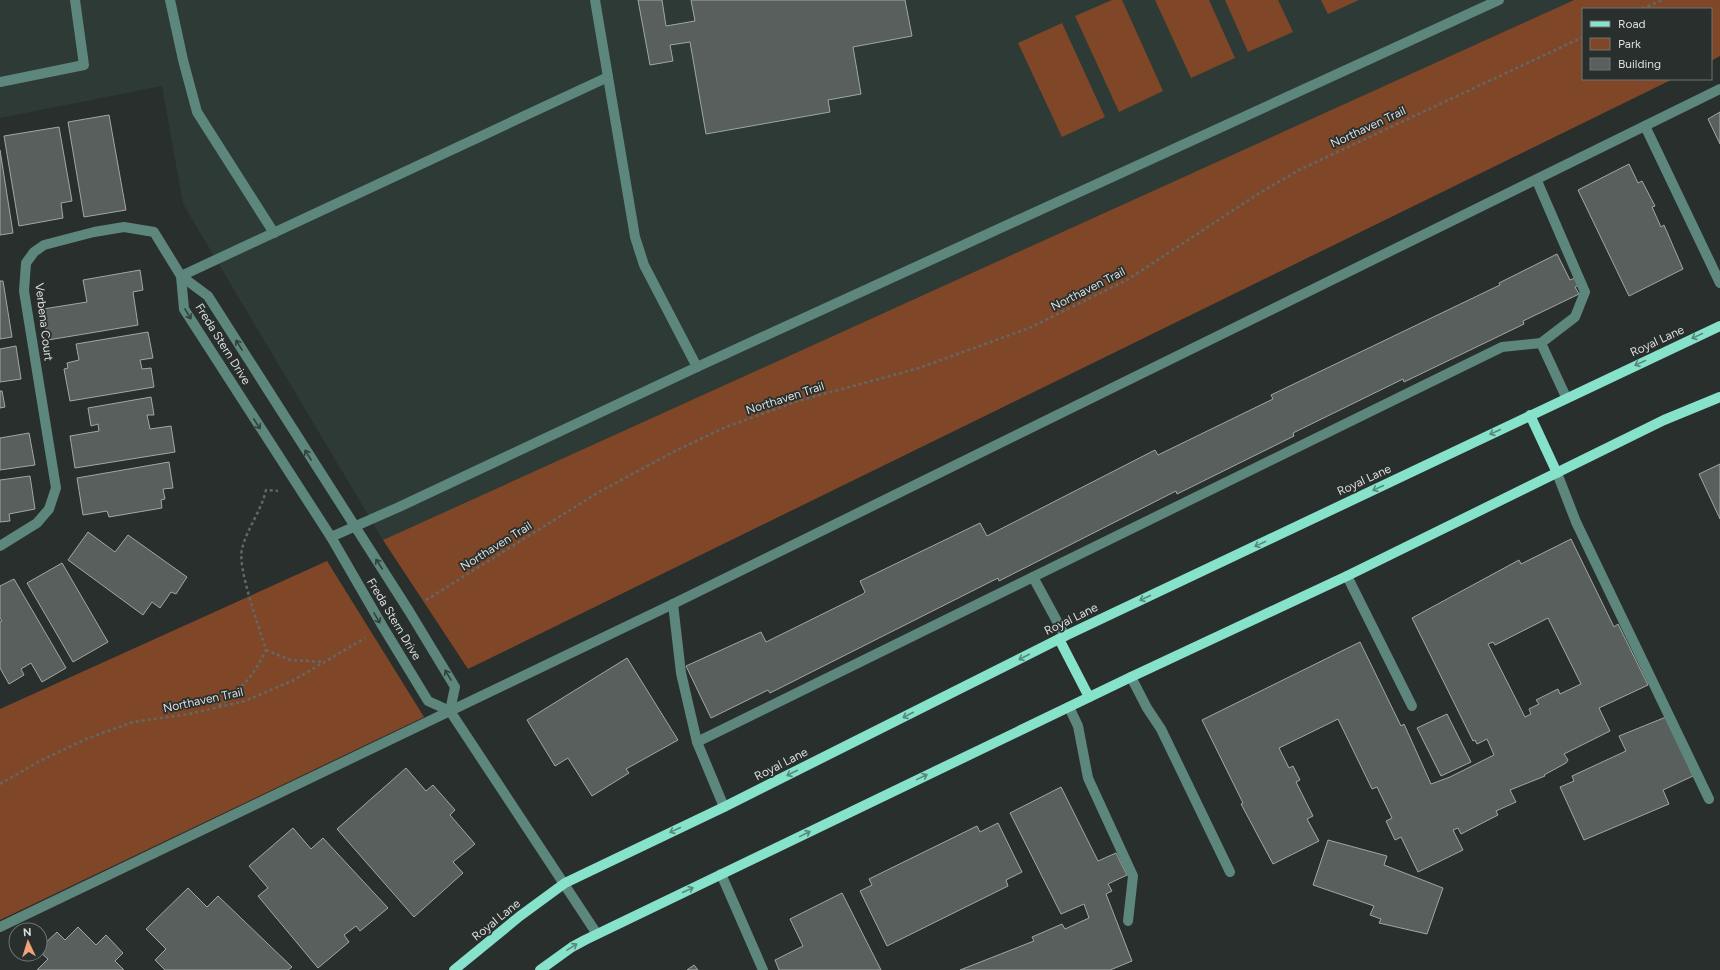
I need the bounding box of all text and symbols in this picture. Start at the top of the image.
legend [1582,8,1712,80]
text: Road [1618,17,1646,31]
text: Park [1618,37,1641,51]
text: Building [1618,57,1661,71]
street label: Northaven Trail [1328,103,1408,151]
street label: Northaven Trail [1048,264,1128,314]
street label: Verbena Court [32,282,56,362]
street label: Freda Stern Drive [192,301,254,388]
one-way arrow [184,308,192,320]
street label: Royal Lane [1628,322,1687,360]
one-way arrow [1692,333,1704,340]
one-way arrow [234,340,243,351]
one-way arrow [1634,360,1646,367]
street label: Northaven Trail [744,379,826,417]
one-way arrow [253,418,262,429]
one-way arrow [1489,429,1501,436]
one-way arrow [304,449,312,461]
street label: Royal Lane [1335,461,1394,499]
one-way arrow [1372,485,1384,492]
street label: Northaven Trail [458,518,534,574]
one-way arrow [1255,541,1267,548]
one-way arrow [374,559,383,570]
street label: Freda Stern Drive [364,576,424,663]
one-way arrow [1140,595,1152,602]
street label: Royal Lane [1042,600,1100,638]
one-way arrow [374,612,382,624]
one-way arrow [1018,654,1030,661]
one-way arrow [443,669,451,681]
street label: Northaven Trail [162,685,244,715]
one-way arrow [902,712,914,719]
street label: Royal Lane [752,744,810,783]
one-way arrow [786,770,798,777]
one-way arrow [916,773,928,780]
one-way arrow [669,827,681,834]
one-way arrow [799,830,811,837]
one-way arrow [682,886,694,893]
street label: Royal Lane [469,896,523,944]
north arrow [8,922,48,962]
text: N [23,926,32,939]
one-way arrow [566,943,577,952]

